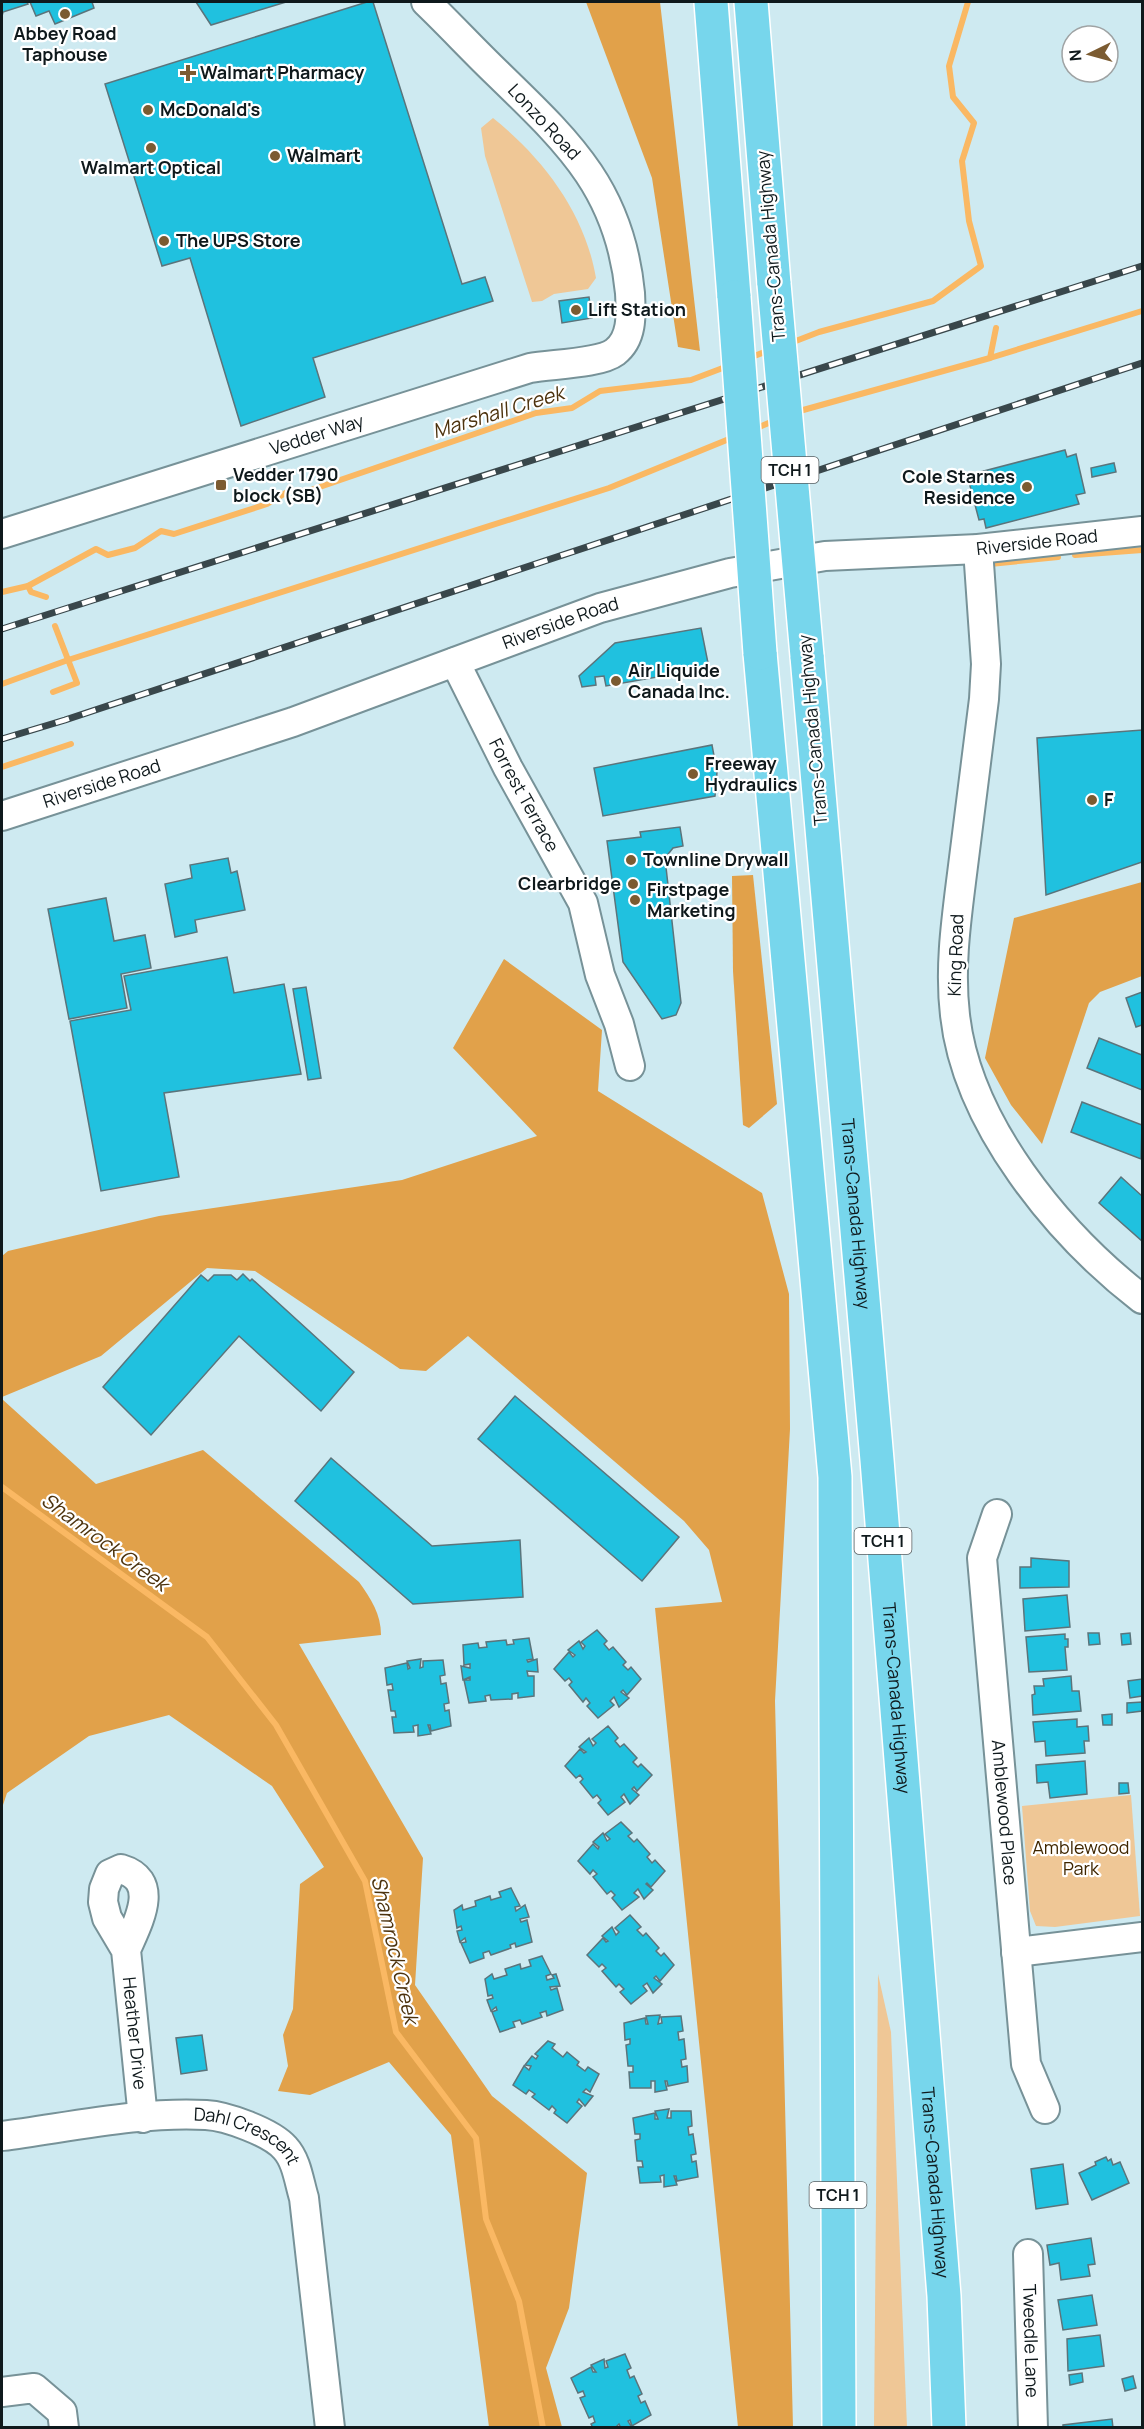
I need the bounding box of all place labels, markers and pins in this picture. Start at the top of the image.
marker: Abbey Road Taphouse [58,7,72,21]
place label: Abbey Road Taphouse [13,21,117,66]
place label: Walmart Pharmacy [200,60,364,84]
marker: Walmart Pharmacy [181,66,195,80]
place label: McDonald's [160,97,261,121]
marker: McDonald's [141,103,155,117]
marker: Walmart Optical [144,141,158,155]
place label: Walmart [287,143,361,167]
marker: Walmart [268,149,282,163]
place label: Walmart Optical [81,155,221,179]
place label: The UPS Store [176,228,301,252]
marker: The UPS Store [157,234,171,248]
place label: Lift Station [588,297,686,321]
marker: Lift Station [569,303,583,317]
place label: Vedder 1790 block (SB) [233,462,339,507]
place label: Cole Starnes Residence [902,464,1015,509]
marker: Vedder 1790 block (SB) [214,478,228,492]
marker: Cole Starnes Residence [1020,480,1034,494]
place label: Air Liquide Canada Inc. [628,658,730,703]
marker: Air Liquide Canada Inc. [609,674,623,688]
place label: Freeway Hydraulics [705,751,798,796]
marker: Freeway Hydraulics [686,767,700,781]
place label: F [1104,787,1114,811]
marker: F [1085,793,1099,807]
place label: Townline Drywall [643,847,789,871]
marker: Townline Drywall [624,853,638,867]
place label: Clearbridge [518,871,621,895]
marker: Clearbridge [626,877,640,891]
place label: Firstpage Marketing [647,877,735,922]
marker: Firstpage Marketing [628,893,642,907]

